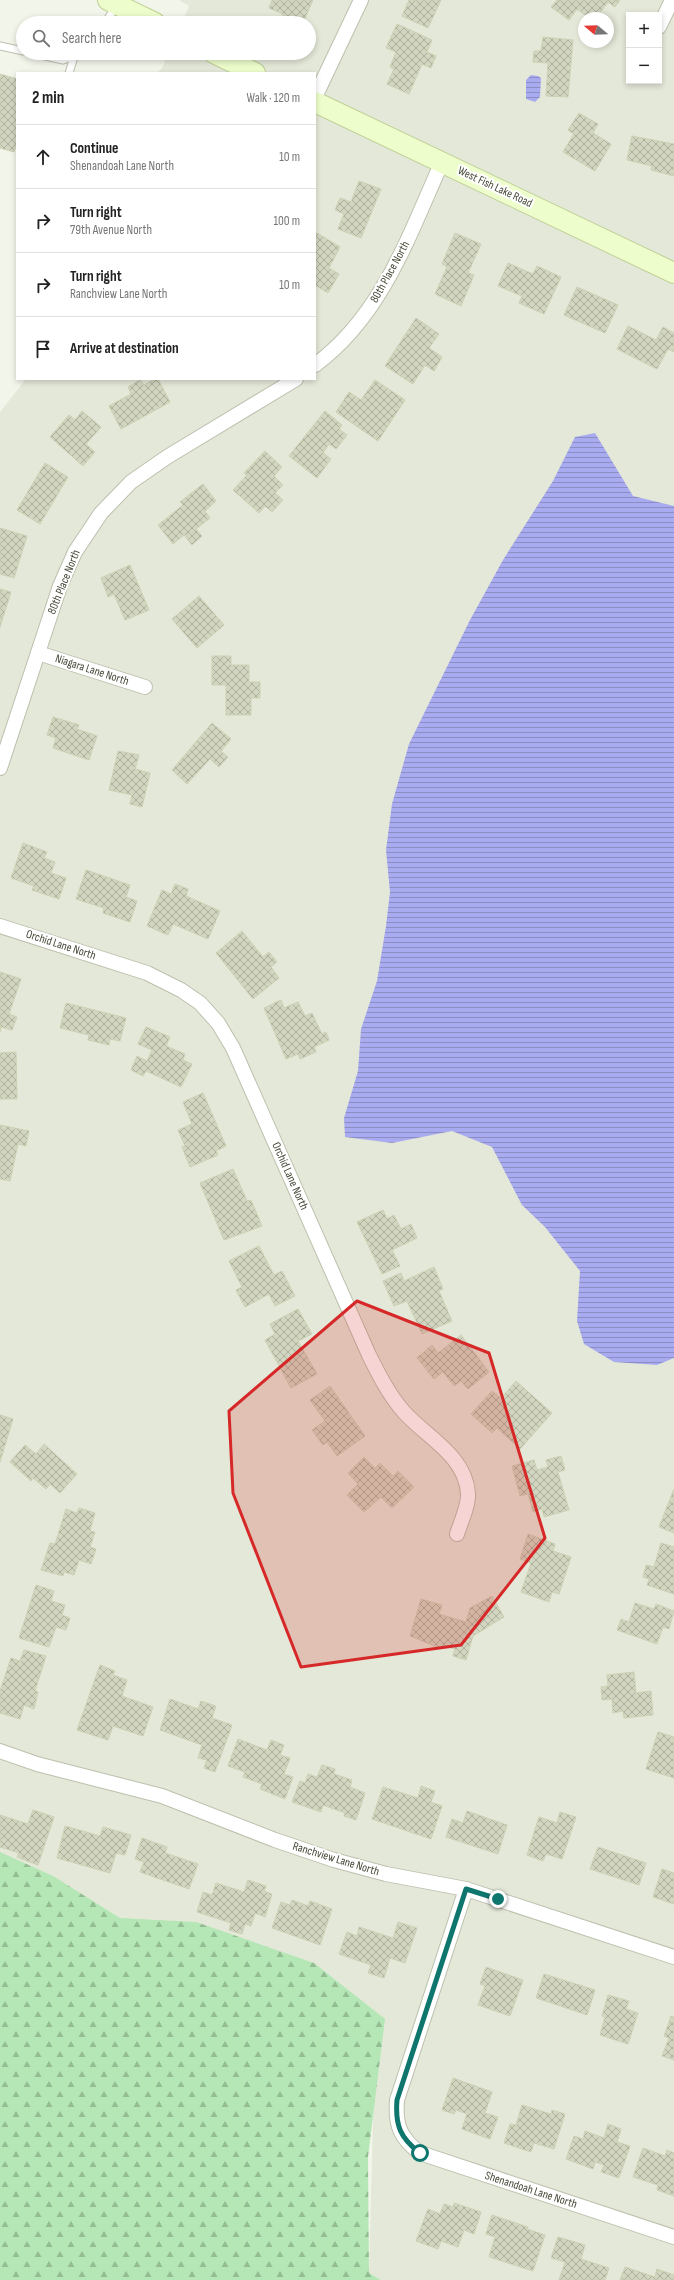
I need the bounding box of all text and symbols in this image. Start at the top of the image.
north arrow [578,12,614,48]
map controls [626,12,662,84]
button: + [626,12,662,48]
search box [16,16,316,60]
icon: search [30,27,52,49]
text: Search here [62,29,122,48]
button: − [626,48,662,84]
text: 2 min [32,88,64,108]
text: Walk · 120 m [247,90,300,106]
text: Continue [70,139,119,158]
icon: ahead [32,146,54,168]
text: 10 m [279,149,300,165]
text: Shenandoah Lane North [70,158,174,174]
street label: West Fish Lake Road [455,163,535,211]
text: Turn right [70,203,122,222]
icon: right [32,210,54,232]
text: 100 m [273,213,300,229]
text: 79th Avenue North [70,222,152,238]
street label: 80th Place North [367,239,413,305]
text: Turn right [70,267,122,286]
icon: right [32,274,54,296]
text: 10 m [279,277,300,293]
text: Ranchview Lane North [70,286,167,302]
icon: arrive [32,338,54,360]
text: Arrive at destination [70,339,179,358]
street label: 80th Place North [44,548,84,616]
street label: Niagara Lane North [53,651,131,689]
street label: Orchid Lane North [24,927,98,963]
street label: Orchid Lane North [268,1140,312,1212]
street label: Ranchview Lane North [291,1839,381,1879]
route end [489,1890,507,1908]
route start [411,2144,429,2162]
street label: Shenandoah Lane North [483,2168,579,2212]

